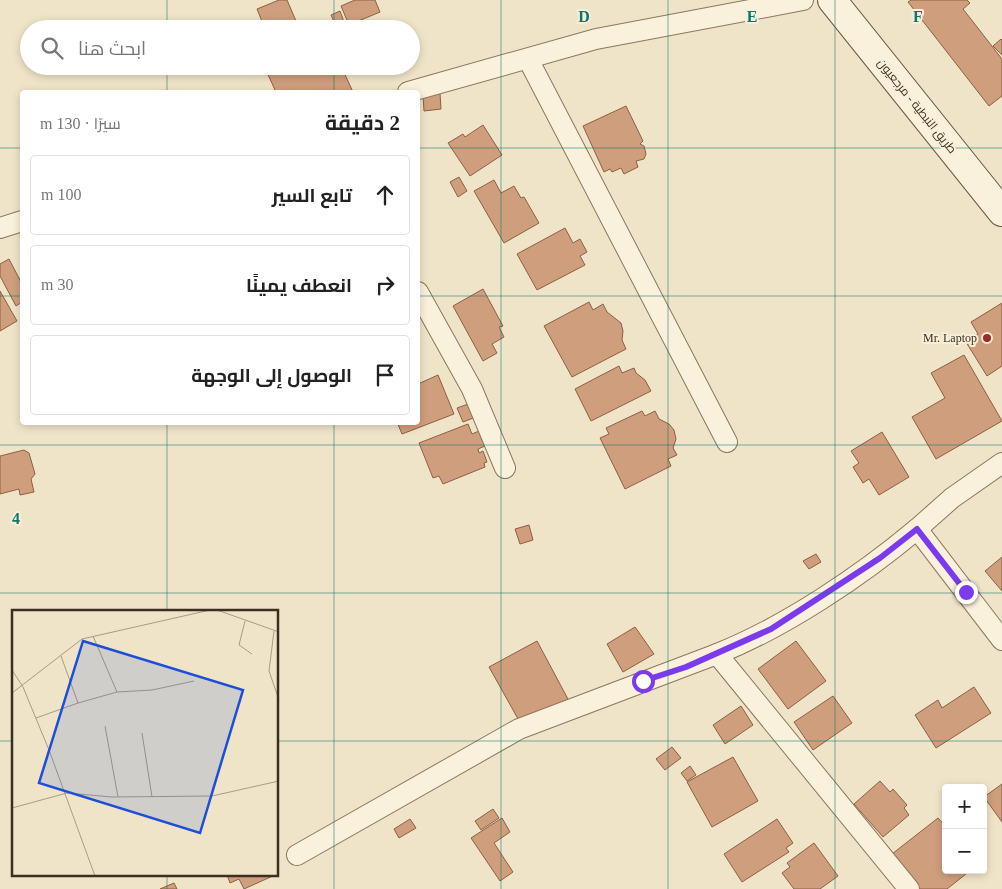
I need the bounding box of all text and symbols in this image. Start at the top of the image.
text: D [578,8,590,25]
text: E [747,8,757,25]
text: F [913,8,923,25]
search box [20,20,420,75]
icon: search [38,34,66,62]
text: ابحث هنا [78,38,146,59]
street label: طريق النبطية - مرجعيون [875,56,959,156]
text: 2 دقيقة [325,111,400,135]
text: سيرًا · 130 m [40,115,121,132]
icon: ahead [371,181,399,209]
text: تابع السير [272,185,352,206]
text: 100 m [41,186,81,203]
icon: right [371,271,399,299]
text: انعطف يمينًا [246,275,352,296]
text: 30 m [41,276,73,293]
place label: Mr. Laptop [923,331,977,345]
marker: Mr. Laptop [981,332,993,344]
icon: arrive [371,361,399,389]
text: الوصول إلى الوجهة [191,365,352,386]
text: 4 [12,510,20,527]
route end [955,581,978,604]
inset map [12,610,279,876]
route start [632,670,655,693]
map controls [942,784,987,874]
button: + [942,784,987,829]
button: − [942,829,987,874]

